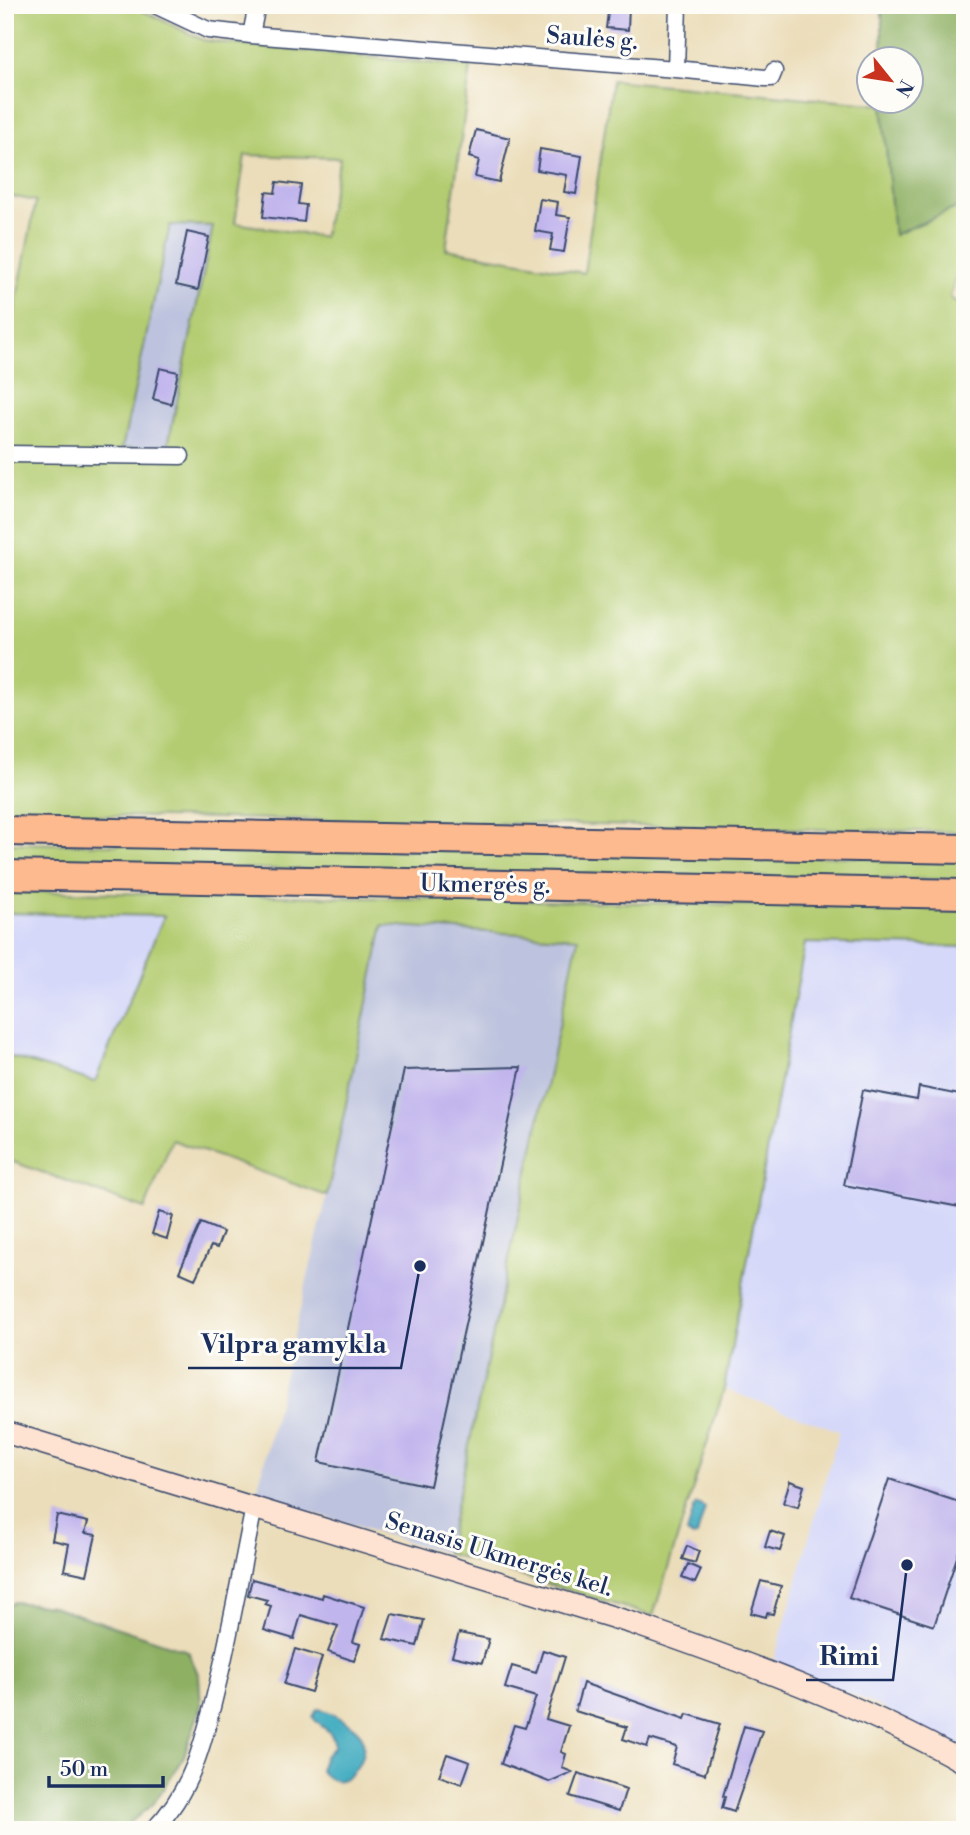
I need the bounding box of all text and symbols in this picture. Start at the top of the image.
street label: Saulės g. [545,21,639,57]
north arrow [855,46,925,116]
text: N [890,75,918,101]
street label: Ukmergės g. [419,869,551,901]
callout: Vilpra gamykla [188,1321,401,1368]
text: Vilpra gamykla [200,1329,388,1361]
street label: Senasis Ukmergės kel. [382,1506,616,1604]
callout: Rimi [806,1633,893,1680]
text: Rimi [819,1641,879,1673]
scale bar [49,1744,163,1788]
text: 50 m [60,1757,108,1783]

